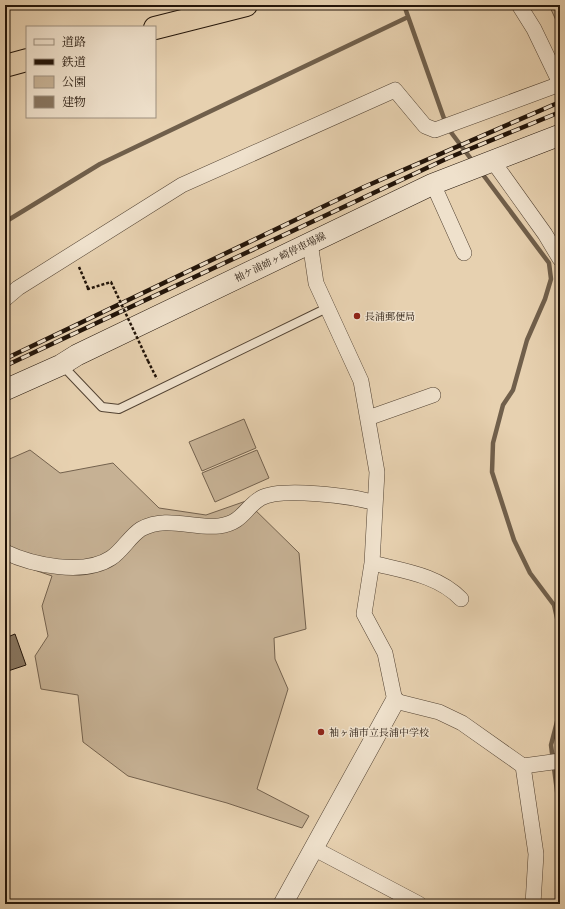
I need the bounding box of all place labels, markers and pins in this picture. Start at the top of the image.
place label: 長浦郵便局 [365,310,415,323]
marker: 長浦郵便局 [352,311,362,321]
place label: 袖ヶ浦市立長浦中学校 [329,726,429,739]
marker: 袖ヶ浦市立長浦中学校 [316,727,326,737]

